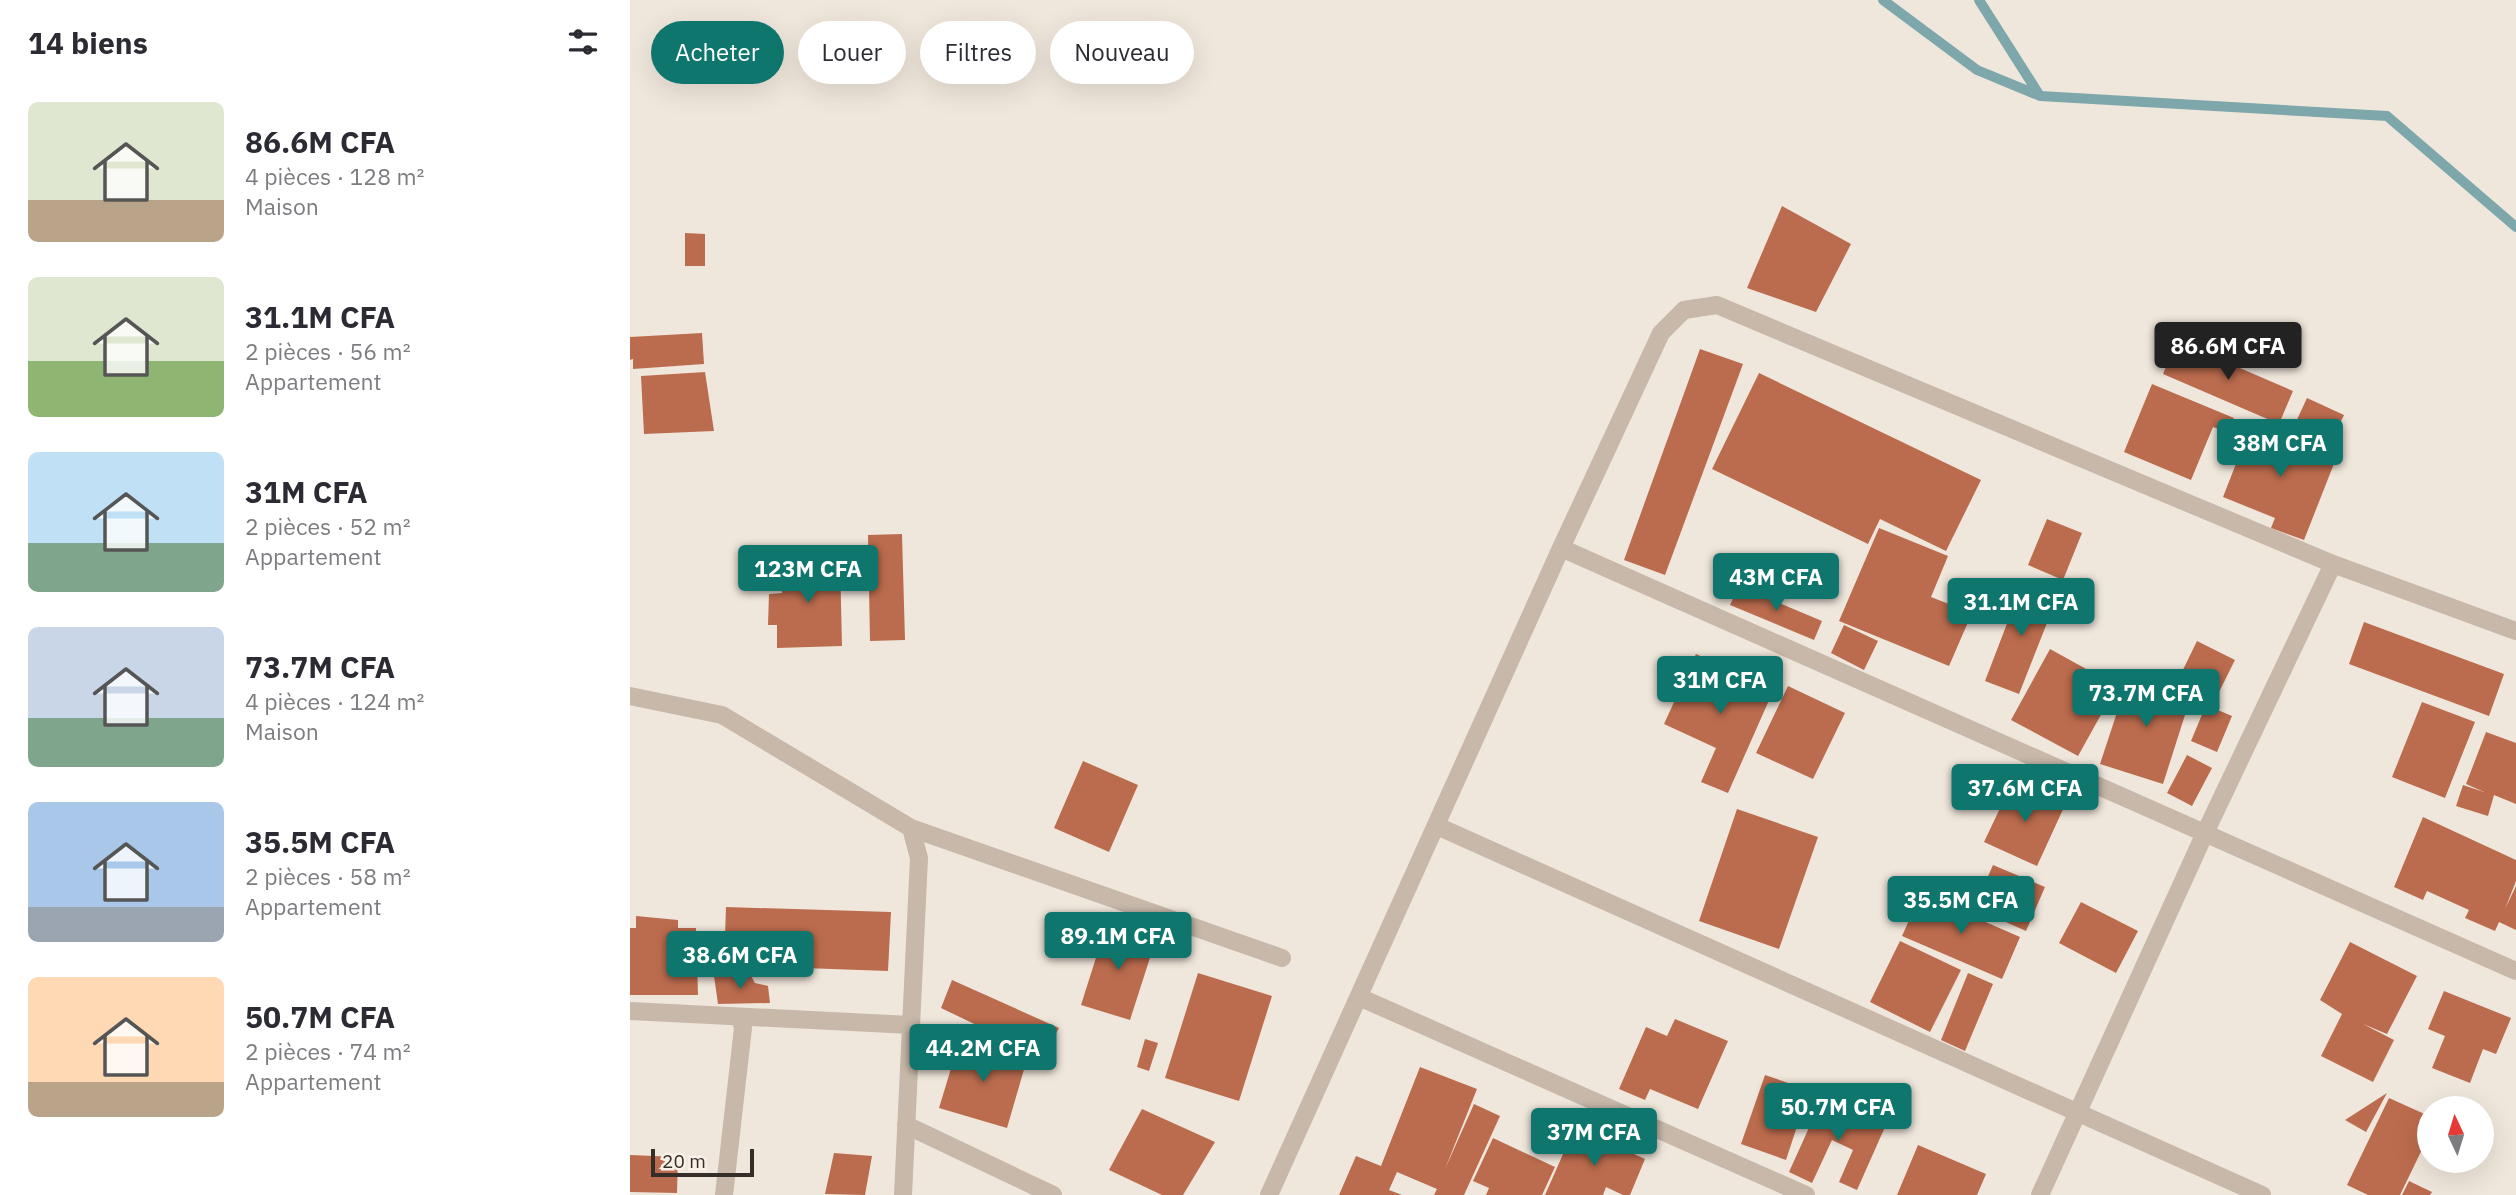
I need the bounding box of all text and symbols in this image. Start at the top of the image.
chip: Acheter [651,21,784,84]
chip: Louer [798,21,906,84]
chip: Filtres [920,21,1036,84]
chip: Nouveau [1050,21,1194,84]
text: 14 biens [28,23,148,62]
icon: filters [564,23,602,61]
text: 86.6M CFA [245,122,395,161]
icon: home [84,130,168,214]
text: 4 pièces · 128 m² [245,161,424,191]
text: Maison [245,191,319,221]
text: 31.1M CFA [245,297,395,336]
icon: home [84,305,168,389]
pin: 86.6M CFA [2148,322,2308,382]
text: 86.6M CFA [2171,330,2285,360]
text: 2 pièces · 56 m² [245,336,411,366]
text: Appartement [245,366,382,396]
pin: 38M CFA [2215,420,2345,479]
text: 38M CFA [2233,427,2327,457]
text: 31M CFA [245,472,368,511]
icon: home [84,480,168,564]
text: 2 pièces · 52 m² [245,511,411,541]
text: Appartement [245,541,382,571]
pin: 123M CFA [736,546,880,605]
text: 123M CFA [754,553,862,583]
pin: 43M CFA [1711,554,1841,613]
text: 43M CFA [1729,561,1823,591]
pin: 31.1M CFA [1941,578,2101,638]
text: 31.1M CFA [1964,586,2078,616]
text: 73.7M CFA [245,647,395,686]
icon: home [84,655,168,739]
pin: 31M CFA [1655,656,1785,716]
text: 31M CFA [1673,664,1767,694]
pin: 73.7M CFA [2066,670,2226,729]
text: 73.7M CFA [2089,677,2203,707]
text: 4 pièces · 124 m² [245,686,424,716]
text: Maison [245,716,319,746]
pin: 37.6M CFA [1945,764,2105,824]
text: 37.6M CFA [1968,772,2082,802]
text: 35.5M CFA [245,822,395,861]
icon: home [84,830,168,914]
text: 2 pièces · 58 m² [245,861,411,891]
pin: 35.5M CFA [1881,876,2041,936]
text: 35.5M CFA [1904,884,2018,914]
text: Appartement [245,891,382,921]
pin: 89.1M CFA [1038,912,1198,972]
text: 89.1M CFA [1061,920,1175,950]
pin: 38.6M CFA [660,932,820,991]
text: 38.6M CFA [683,939,797,969]
text: 50.7M CFA [245,997,395,1036]
icon: home [84,1005,168,1089]
pin: 44.2M CFA [903,1024,1063,1084]
text: 44.2M CFA [926,1032,1040,1062]
text: 2 pièces · 74 m² [245,1036,411,1066]
text: Appartement [245,1066,382,1096]
pin: 50.7M CFA [1758,1084,1918,1143]
text: 50.7M CFA [1781,1091,1895,1121]
north arrow [2417,1096,2494,1172]
map controls [2417,1096,2494,1173]
pin: 37M CFA [1529,1108,1659,1168]
text: 37M CFA [1547,1116,1641,1146]
scale bar [651,1146,754,1178]
text: 20 m [662,1149,706,1173]

